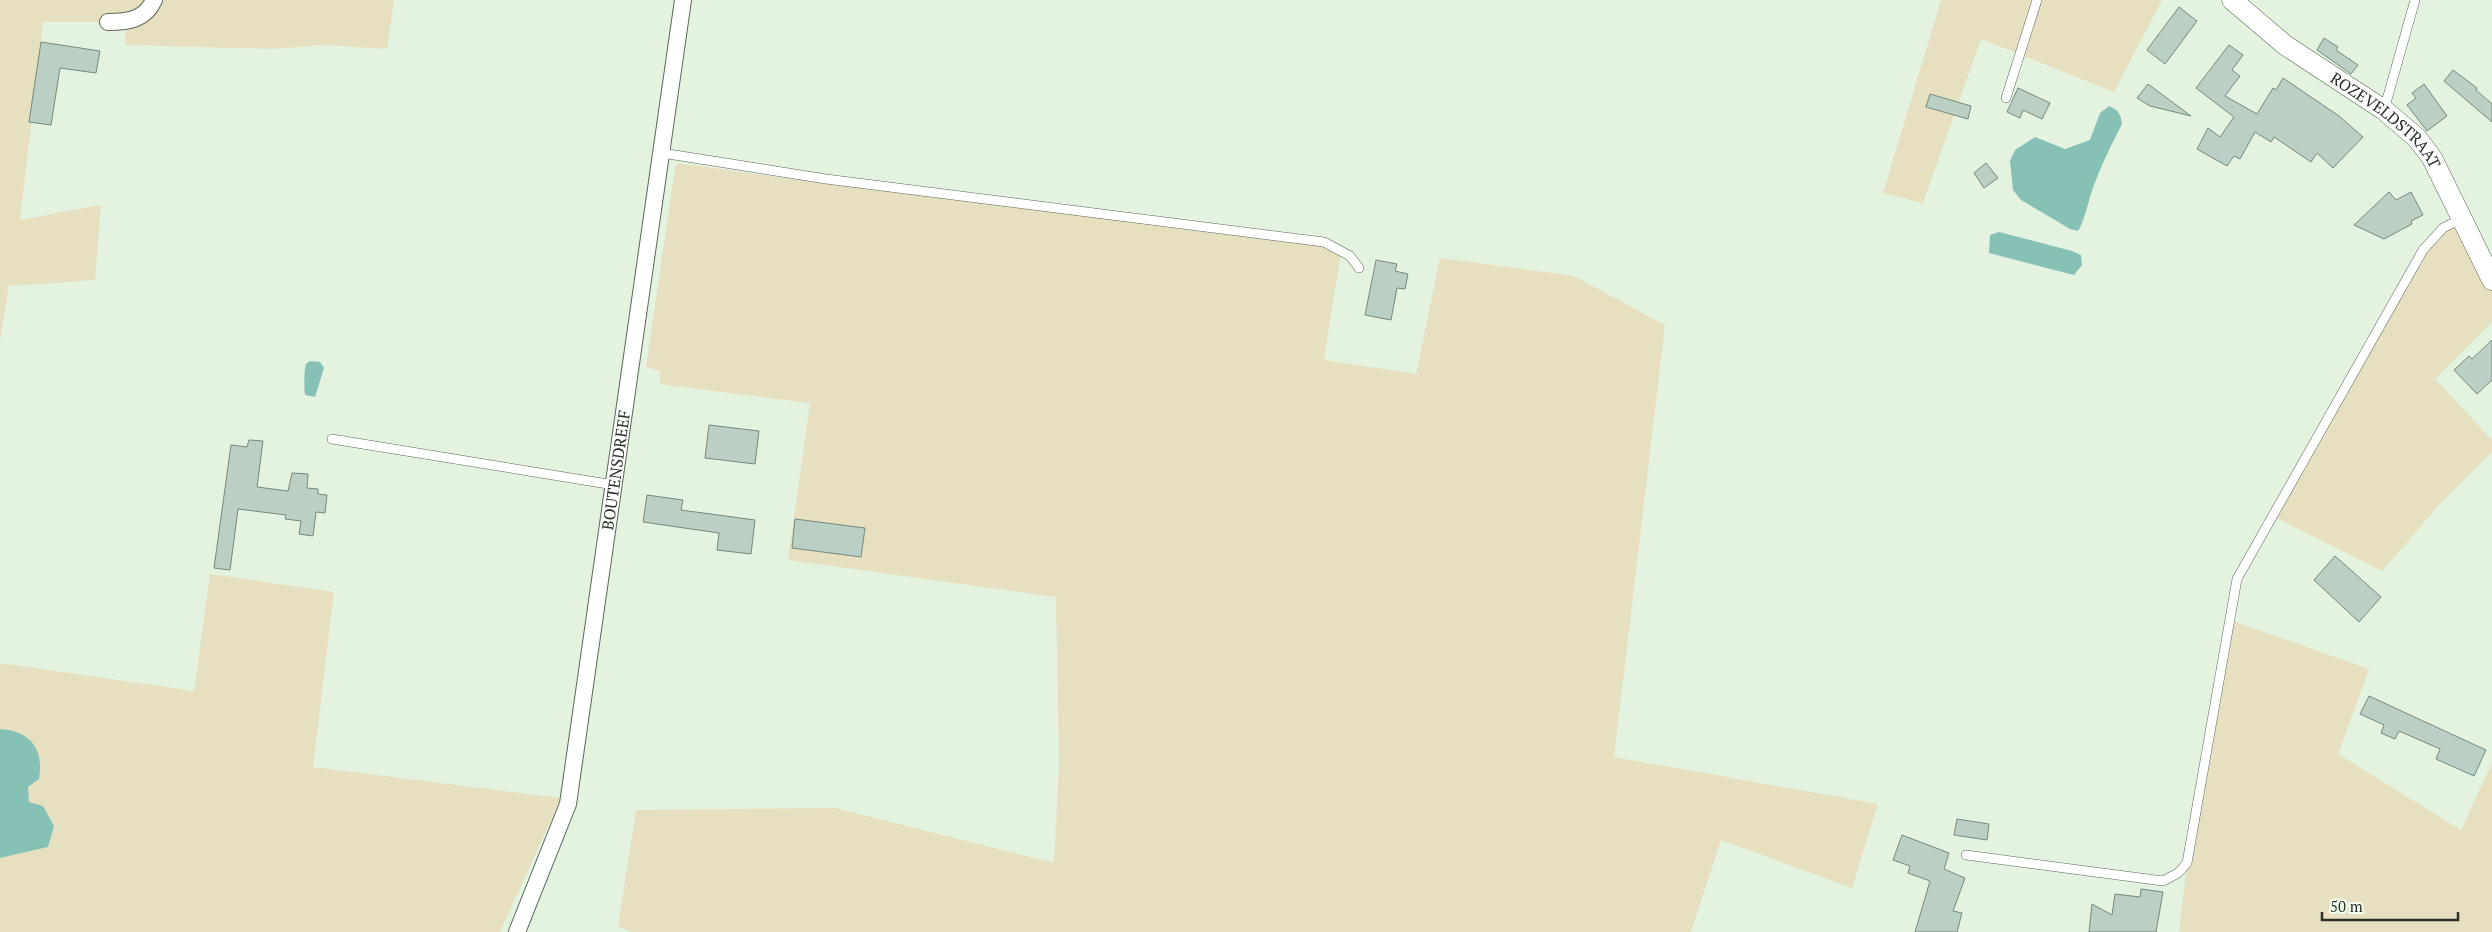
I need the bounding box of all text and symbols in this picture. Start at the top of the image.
street label: ROZEVELDSTRAAT [2326,67,2446,172]
street label: BOUTENSDREEF [596,409,635,532]
scale bar [2322,890,2458,922]
text: 50 m [2330,896,2363,916]

